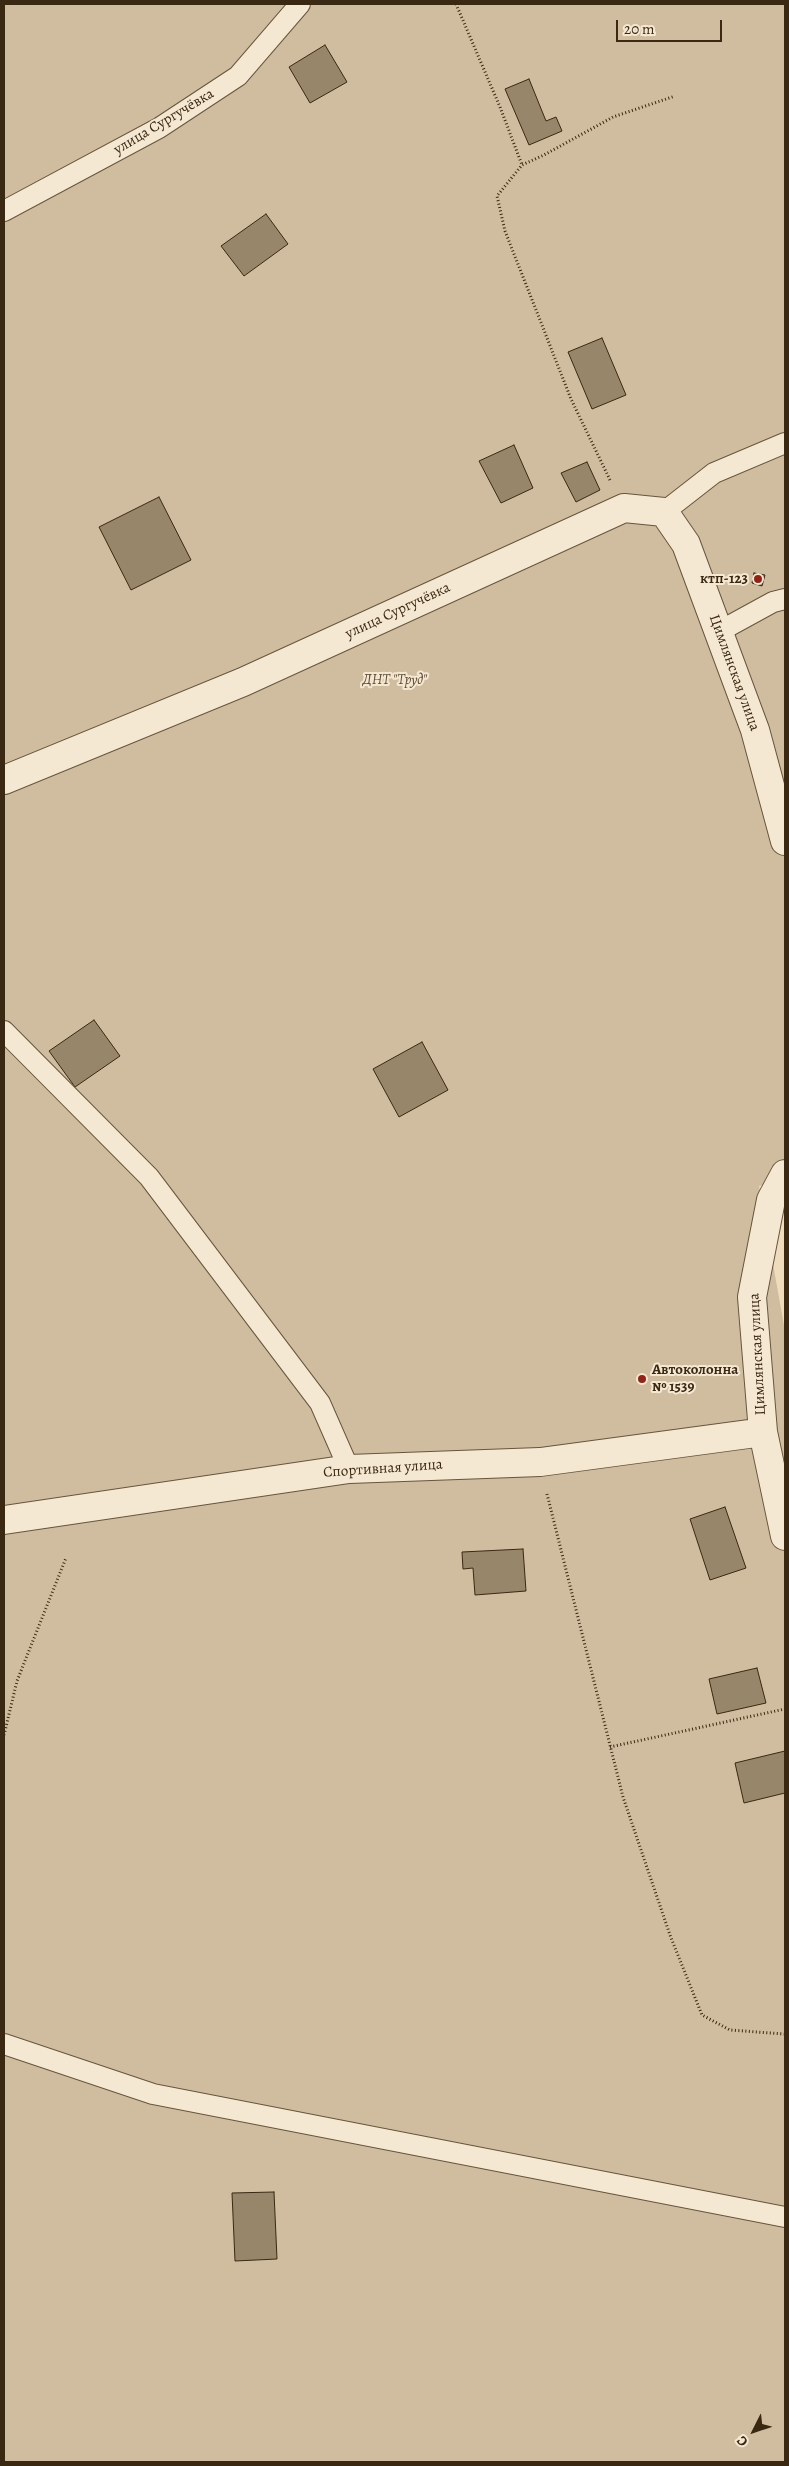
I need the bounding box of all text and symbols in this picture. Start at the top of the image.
scale bar [619,10,725,42]
text: 20 m [624,19,655,39]
street label: улица Сургучёвка [111,85,217,159]
place label: ктп-123 [700,570,748,588]
marker: ктп-123 [752,573,764,585]
street label: улица Сургучёвка [343,579,453,643]
street label: Цимлянская улица [705,612,763,734]
park label: ДНТ "Труд" [363,671,427,689]
street label: Цимлянская улица [746,1292,770,1416]
place label: Автоколонна № 1539 [652,1361,738,1396]
marker: Автоколонна № 1539 [636,1373,648,1385]
street label: Спортивная улица [323,1456,443,1482]
north arrow [729,2406,779,2456]
text: С [732,2432,752,2451]

